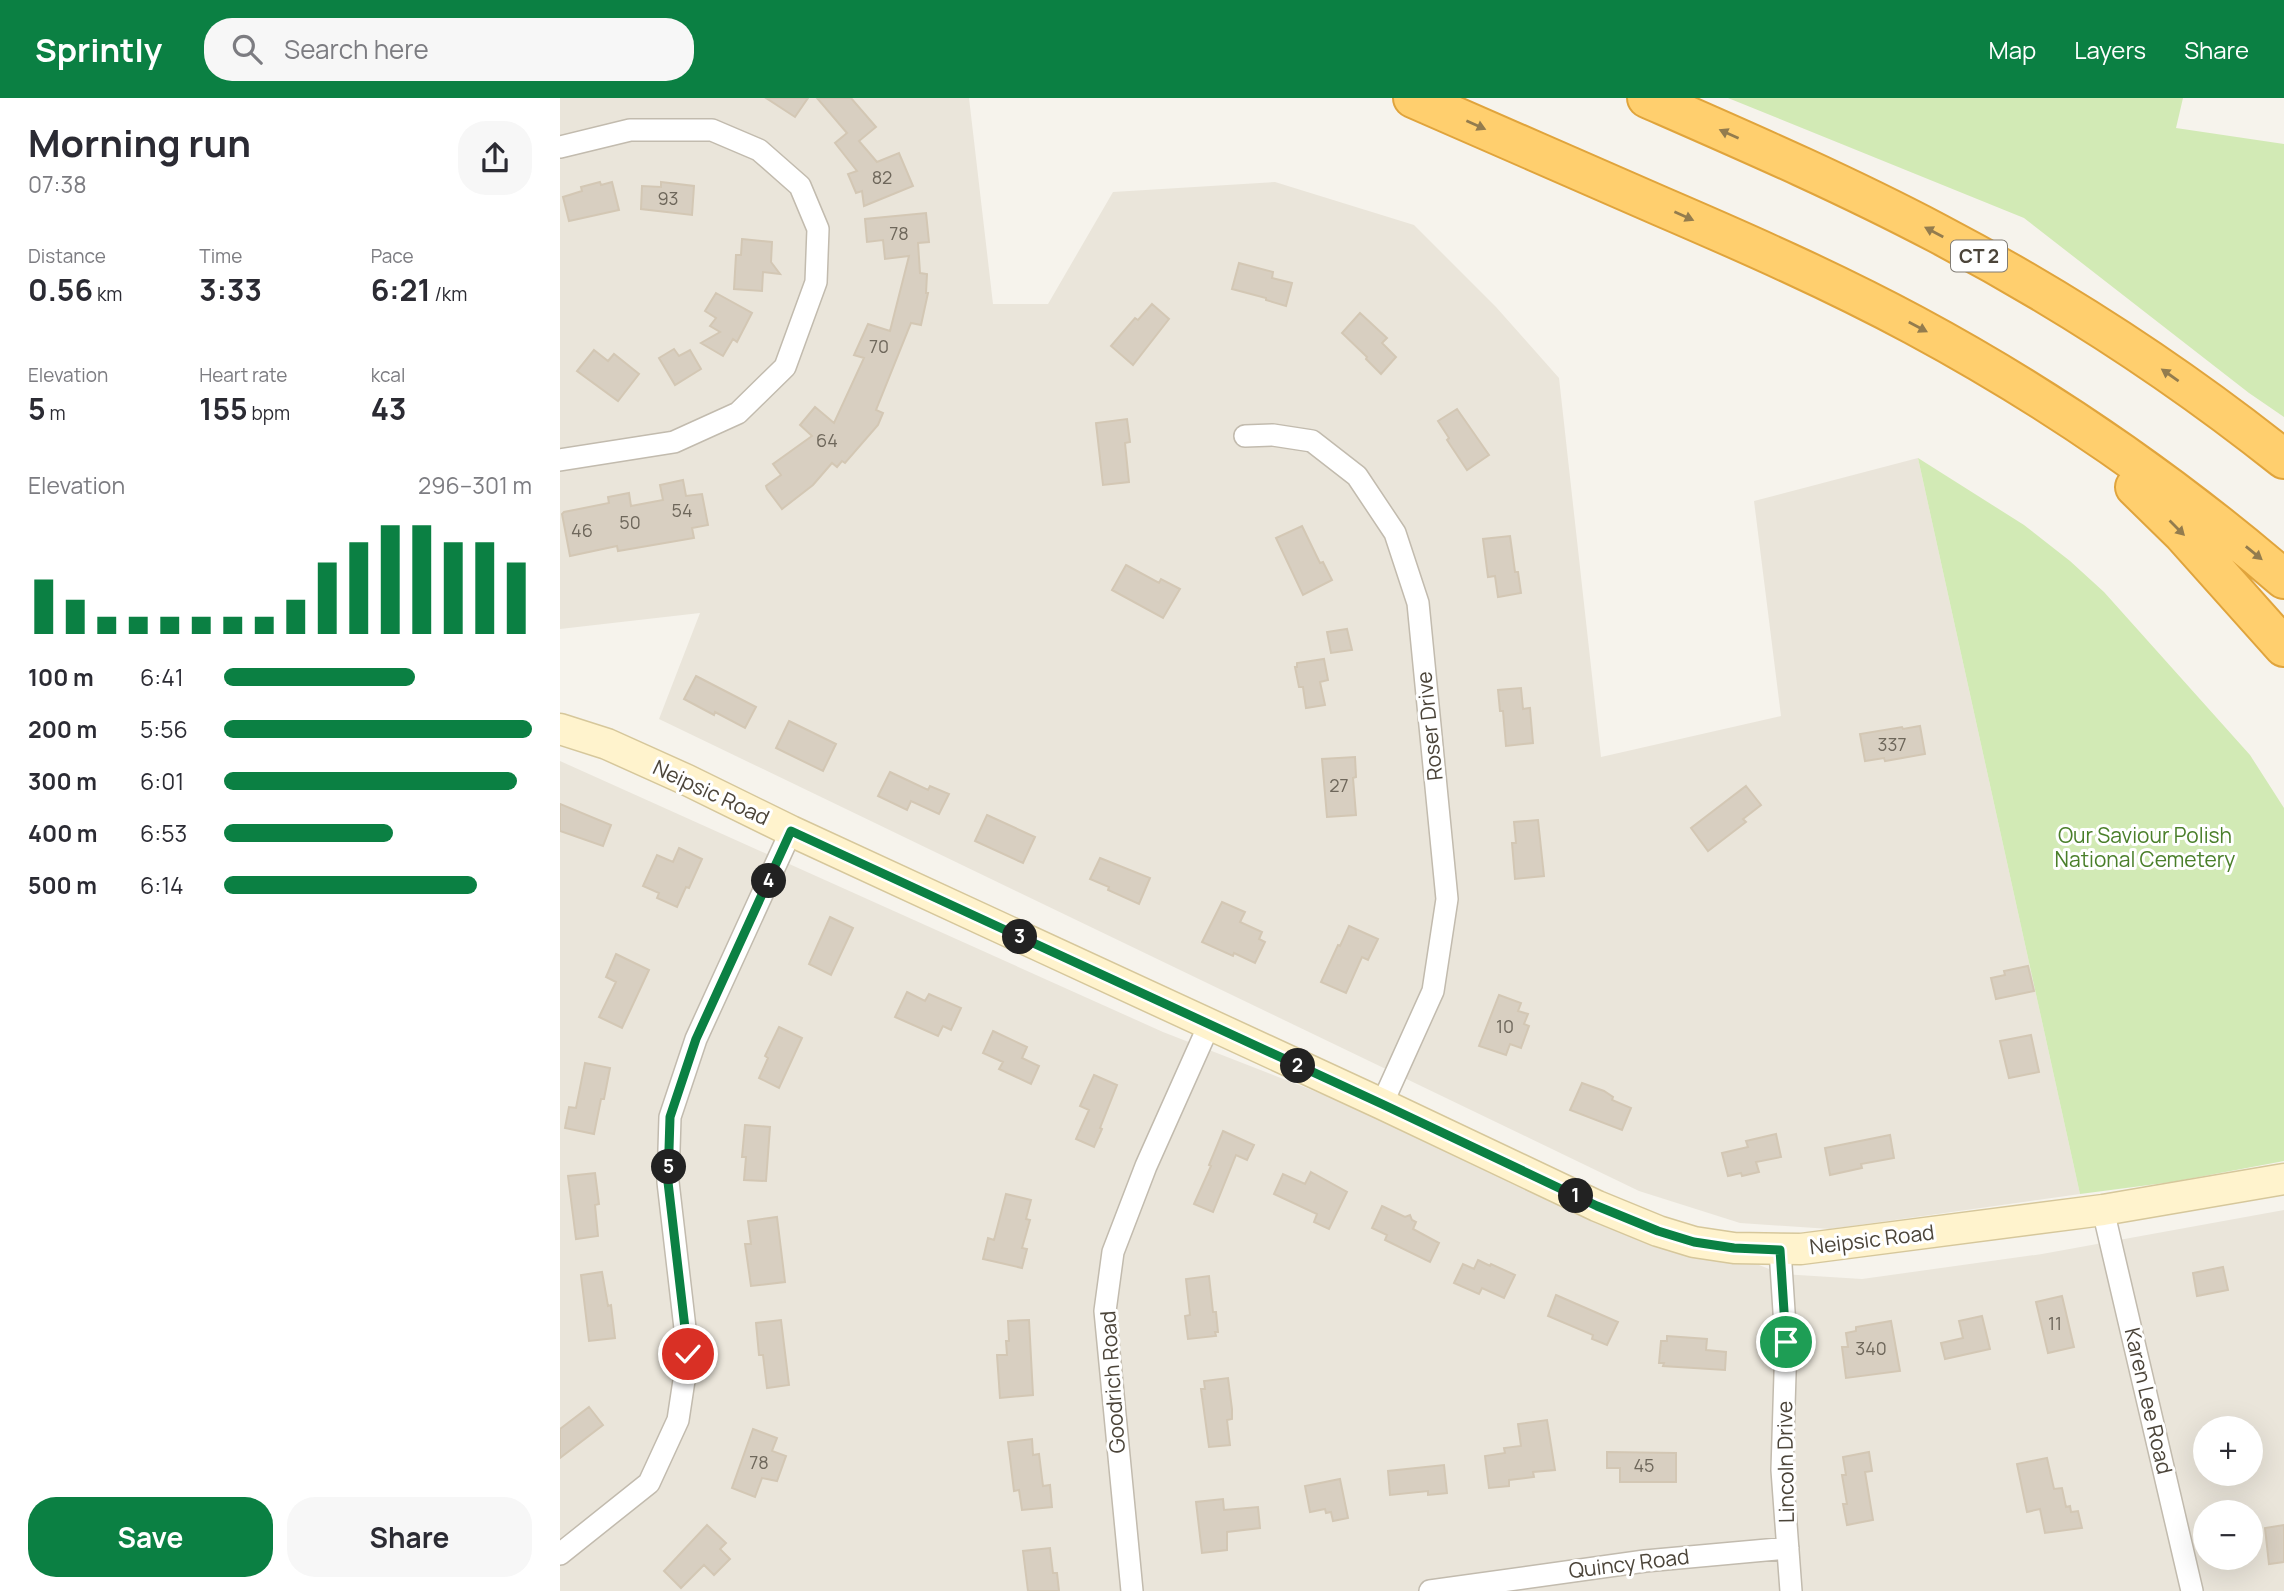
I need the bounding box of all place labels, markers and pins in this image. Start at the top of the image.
pin: 4 [752,864,787,898]
pin: 3 [1002,920,1037,954]
pin: 2 [1280,1048,1316,1084]
pin: 5 [652,1150,686,1184]
pin: 1 [1558,1178,1594,1214]
pin [1756,1312,1816,1372]
pin [658,1324,718,1384]

